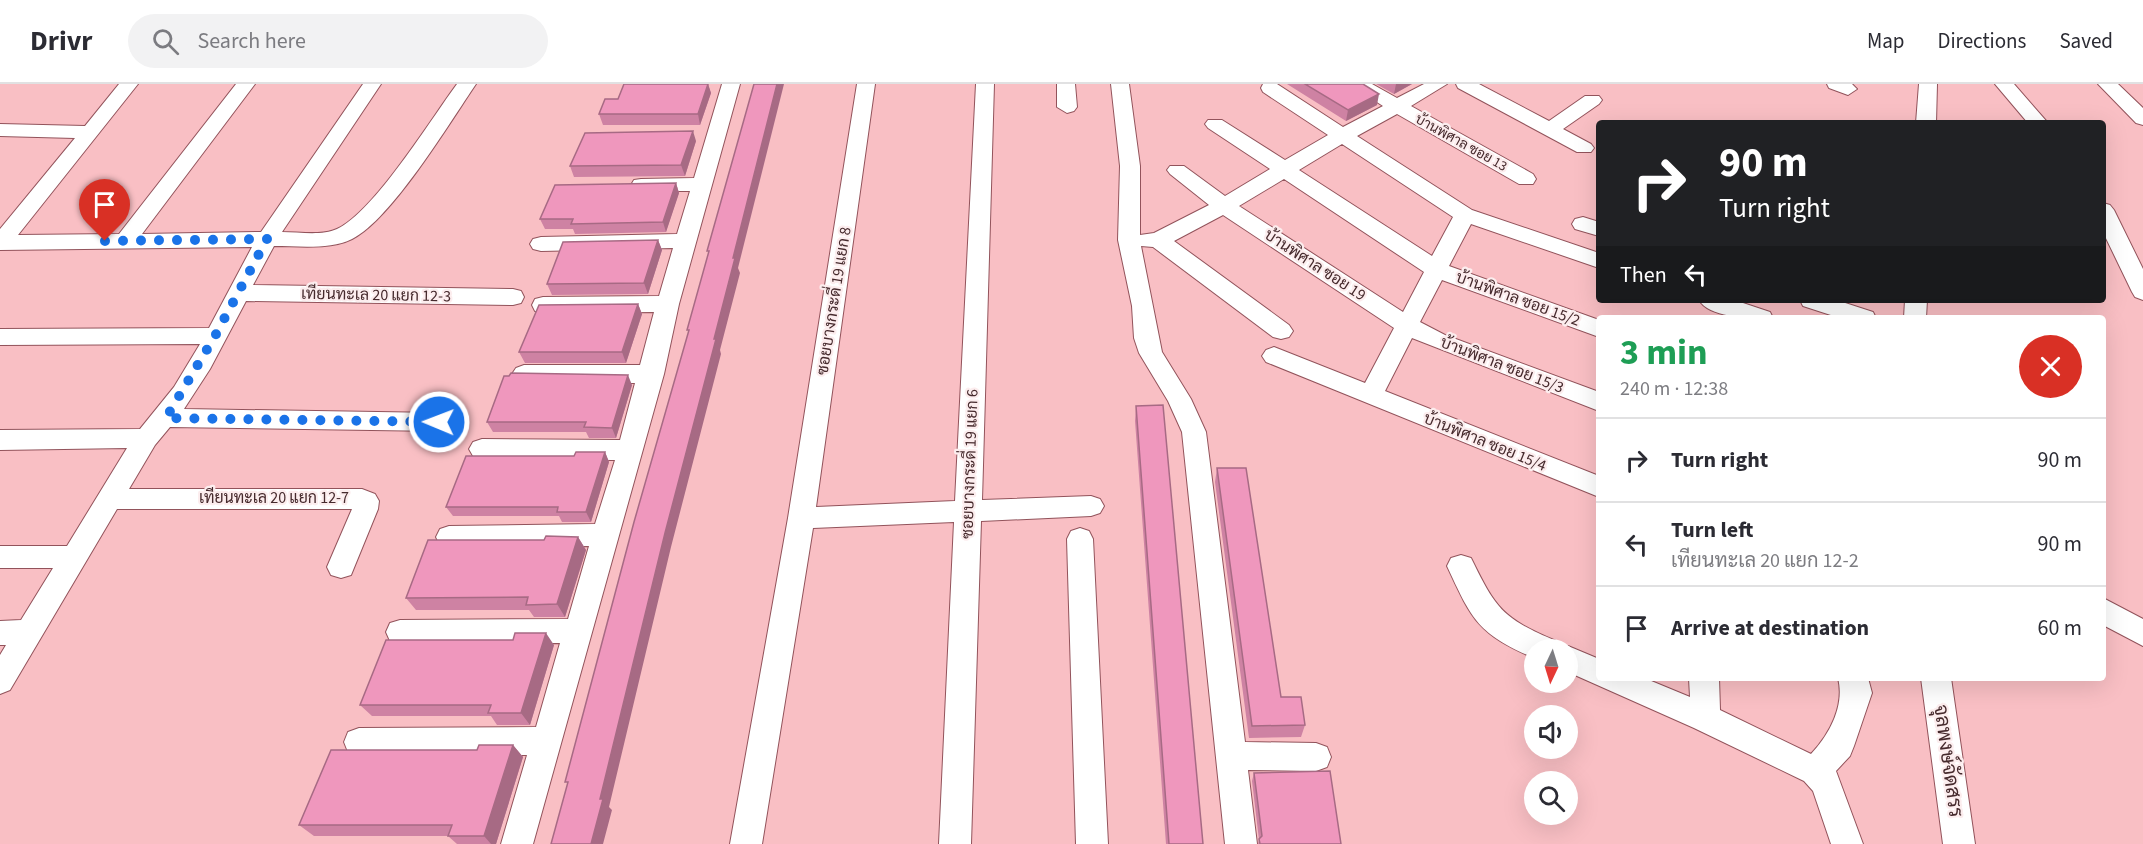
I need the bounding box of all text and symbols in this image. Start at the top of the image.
search box [128,14,548,68]
text: Drivr [30,21,92,61]
icon: search [149,25,182,58]
text: Search here [197,25,306,57]
text: Map [1867,26,1905,56]
text: Directions [1938,26,2026,56]
text: Saved [2059,26,2113,56]
street label: บ้านพิศาล ซอย 13 [1411,109,1511,177]
text: 90 m [1719,133,1808,193]
icon: right [1620,144,1698,222]
pin [79,179,130,241]
icon: arrive [88,188,121,221]
text: Turn right [1719,189,1830,228]
street label: บ้านพิศาล ซอย 19 [1260,224,1370,306]
street label: ซอยบางกระดี่ 19 แยก 8 [807,225,857,377]
icon: left [1679,258,1712,291]
text: Then [1620,259,1667,291]
street label: บ้านพิศาล ซอย 15/2 [1453,266,1583,332]
street label: เทียนทะเล 20 แยก 12-3 [301,282,451,307]
text: 3 min [1620,327,1708,378]
street label: บ้านพิศาล ซอย 15/3 [1437,331,1567,399]
button: close [2019,335,2082,398]
text: 240 m · 12:38 [1620,375,1728,403]
street label: ซอยบางกระดี่ 19 แยก 6 [952,389,984,539]
position arrow [407,390,471,454]
street label: บ้านพิศาล ซอย 15/4 [1420,407,1550,477]
icon: right [1620,444,1653,477]
text: Turn right [1671,444,1768,476]
text: 90 m [2037,444,2082,476]
street label: เทียนทะเล 20 แยก 12-7 [199,486,349,509]
text: Turn left [1671,514,1753,546]
icon: left [1620,528,1653,561]
text: 90 m [2037,528,2082,560]
text: เทียนทะเล 20 แยก 12-2 [1671,547,1859,575]
icon: arrive [1620,612,1653,645]
text: Arrive at destination [1671,612,1869,644]
text: 60 m [2037,612,2082,644]
north arrow [1524,639,1578,693]
map controls [1524,639,1578,825]
street label: จุลพงษ์จัดสรร [1926,703,1971,819]
button: sound [1524,705,1578,759]
button: search [1524,771,1578,825]

